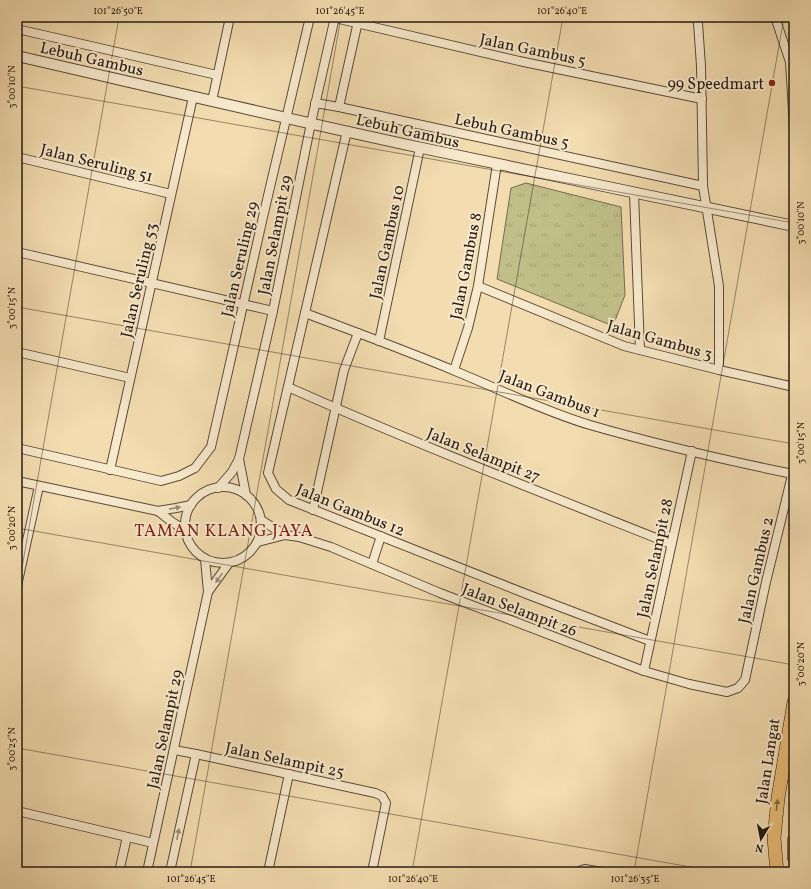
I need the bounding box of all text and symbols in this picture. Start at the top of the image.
text: 101°26'50"E [93,4,143,18]
text: 101°26'45"E [316,4,364,18]
text: 101°26'40"E [537,4,587,18]
street label: Jalan Gambus 5 [477,29,588,73]
street label: Lebuh Gambus [38,37,146,83]
text: 3°00'10"N [5,65,19,109]
place label: 99 Speedmart [667,74,764,96]
marker: 99 Speedmart [767,78,777,88]
street label: Lebuh Gambus [354,109,462,155]
street label: Lebuh Gambus 5 [452,109,571,155]
street label: Jalan Seruling 51 [38,139,155,189]
street label: Jalan Selampit 29 [254,174,298,297]
street label: Jalan Gambus 10 [365,183,411,302]
street label: Jalan Seruling 29 [217,199,265,319]
text: 3°00'10"N [794,201,808,245]
street label: Jalan Gambus 8 [446,211,488,322]
street label: Jalan Seruling 53 [116,221,164,340]
text: 3°00'15"N [5,286,19,329]
street label: Jalan Gambus 3 [604,315,715,366]
street label: Jalan Gambus 1 [496,365,603,424]
text: 3°00'15"N [794,421,808,464]
street label: Jalan Selampit 27 [423,423,544,489]
street label: Jalan Gambus 12 [293,479,408,543]
street label: Jalan Selampit 28 [633,497,679,620]
text: 3°00'20"N [5,505,19,550]
one-way arrow [169,505,181,511]
street label: Jalan Gambus 2 [734,515,780,626]
district label: TAMAN KLANG JAYA [134,520,314,543]
one-way arrow [215,572,223,583]
street label: Jalan Selampit 26 [459,579,580,643]
text: 3°00'20"N [794,641,808,686]
street label: Jalan Selampit 29 [143,668,189,791]
street label: Jalan Langat [751,716,787,806]
text: 3°00'25"N [5,727,19,771]
street label: Jalan Selampit 25 [223,738,346,784]
one-way arrow [774,799,781,811]
north arrow [741,819,781,859]
one-way arrow [176,828,182,840]
text: N [754,839,765,855]
text: 101°26'45"E [167,872,215,886]
text: 101°26'40"E [388,872,438,886]
text: 101°26'35"E [610,872,660,886]

